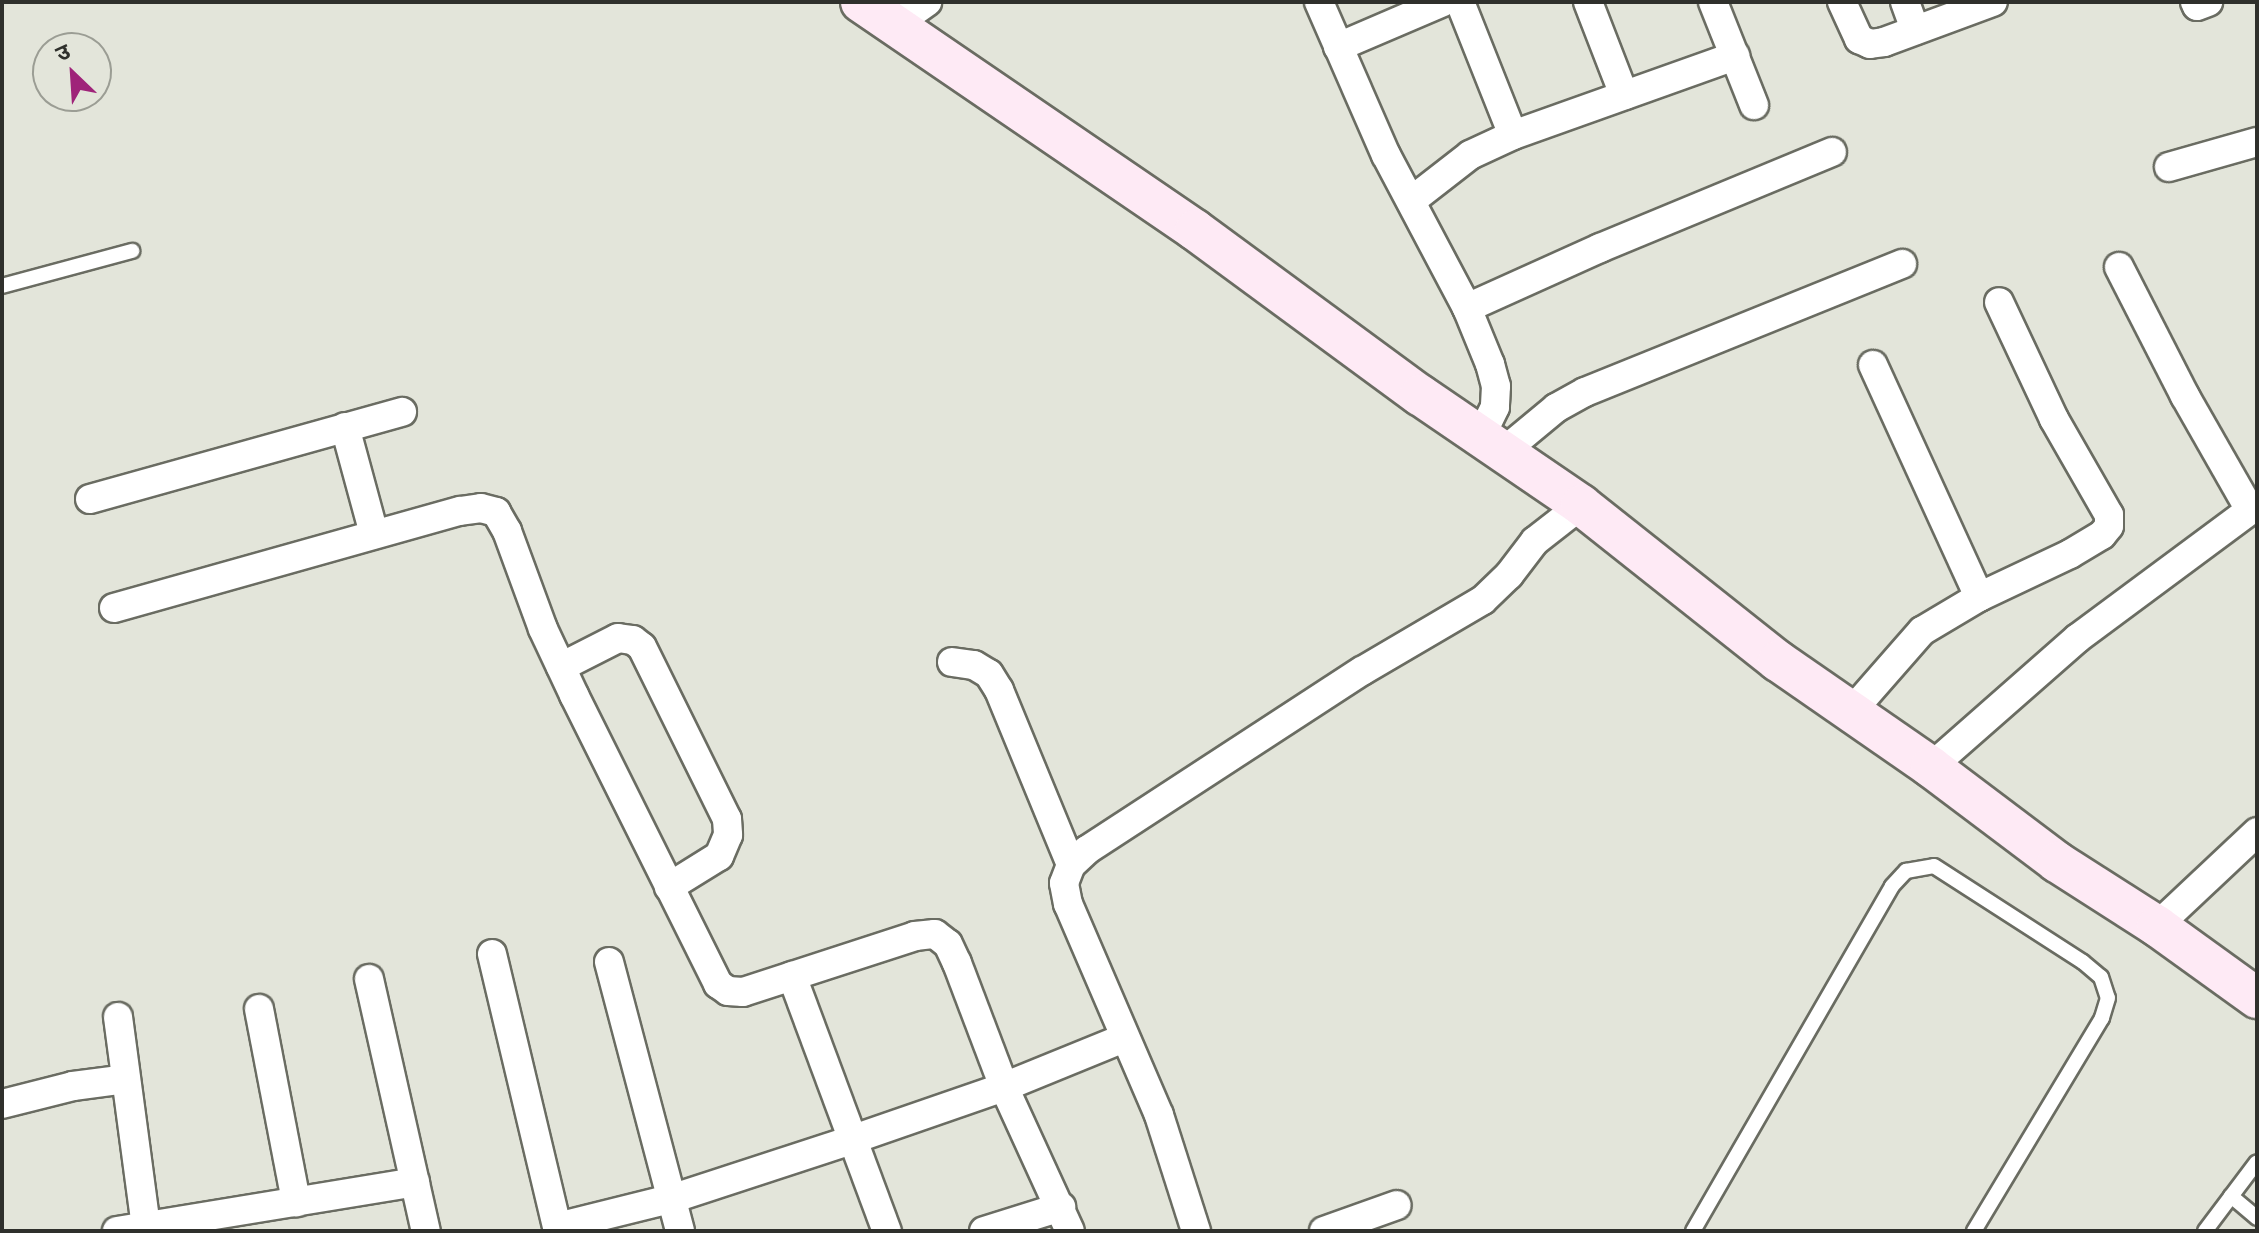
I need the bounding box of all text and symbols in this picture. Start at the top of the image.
north arrow [32,32,112,112]
text: उ [51,37,74,67]

